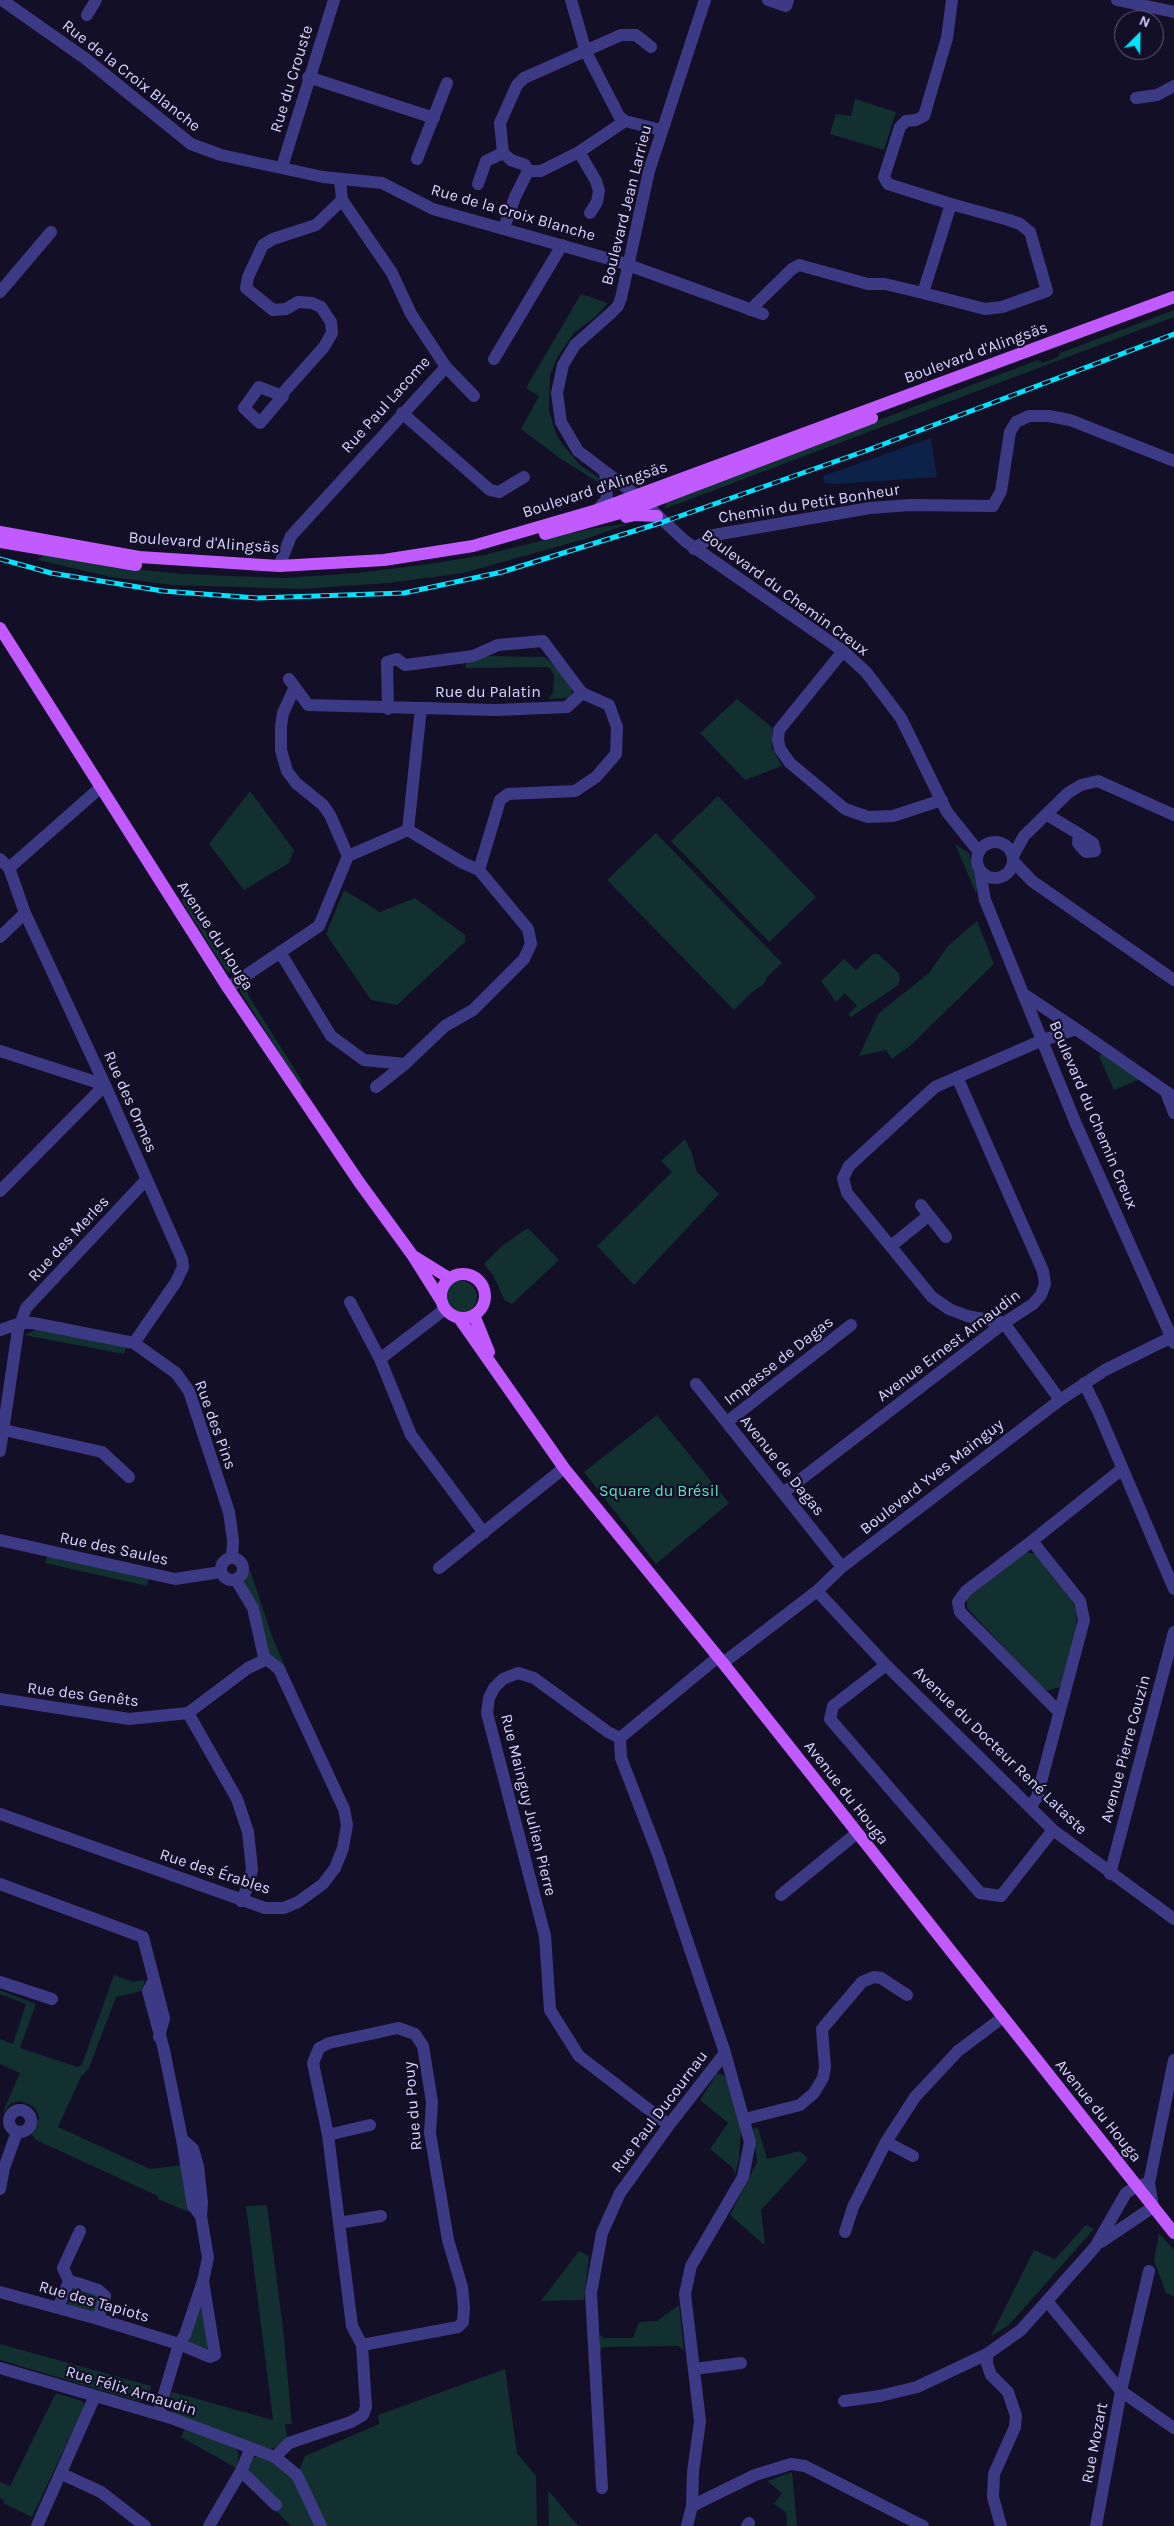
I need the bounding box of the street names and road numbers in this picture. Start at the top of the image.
street label: Rue de la Croix Blanche [58,16,204,136]
street label: Rue du Crouste [267,23,317,135]
street label: Boulevard Jean Larrieu [598,123,656,287]
street label: Rue de la Croix Blanche [429,180,597,246]
street label: Boulevard d'Alingsäs [902,318,1050,388]
street label: Rue Paul Lacome [338,353,434,457]
street label: Boulevard d'Alingsäs [520,457,670,523]
street label: Chemin du Petit Bonheur [717,480,901,528]
street label: Boulevard du Chemin Creux [697,526,873,660]
street label: Boulevard d'Alingsäs [128,528,280,558]
street label: Rue du Palatin [435,682,541,702]
street label: Avenue du Houga [173,878,257,994]
street label: Boulevard du Chemin Creux [1045,1018,1141,1212]
street label: Rue des Ormes [99,1048,161,1156]
street label: Rue des Merles [24,1192,114,1286]
street label: Avenue Ernest Arnaudin [874,1286,1024,1406]
street label: Impasse de Dagas [720,1312,838,1410]
street label: Rue des Pins [190,1378,240,1472]
street label: Avenue de Dagas [736,1412,828,1520]
street label: Boulevard Yves Mainguy [857,1415,1007,1539]
street label: Rue des Saules [58,1528,170,1570]
street label: Avenue du Docteur René Lataste [909,1663,1091,1839]
street label: Avenue Pierre Couzin [1097,1673,1155,1825]
street label: Rue des Genêts [26,1679,140,1711]
street label: Rue Mainguy Julien Pierre [496,1712,560,1898]
street label: Avenue du Houga [800,1737,892,1849]
street label: Rue des Érables [157,1845,273,1899]
street label: Rue Paul Ducournau [608,2047,712,2177]
street label: Avenue du Houga [1051,2056,1145,2166]
street label: Rue du Pouy [400,2061,426,2151]
street label: Rue des Tapiots [37,2277,151,2327]
street label: Rue Félix Arnaudin [63,2362,199,2420]
street label: Rue Mozart [1078,2401,1112,2485]

